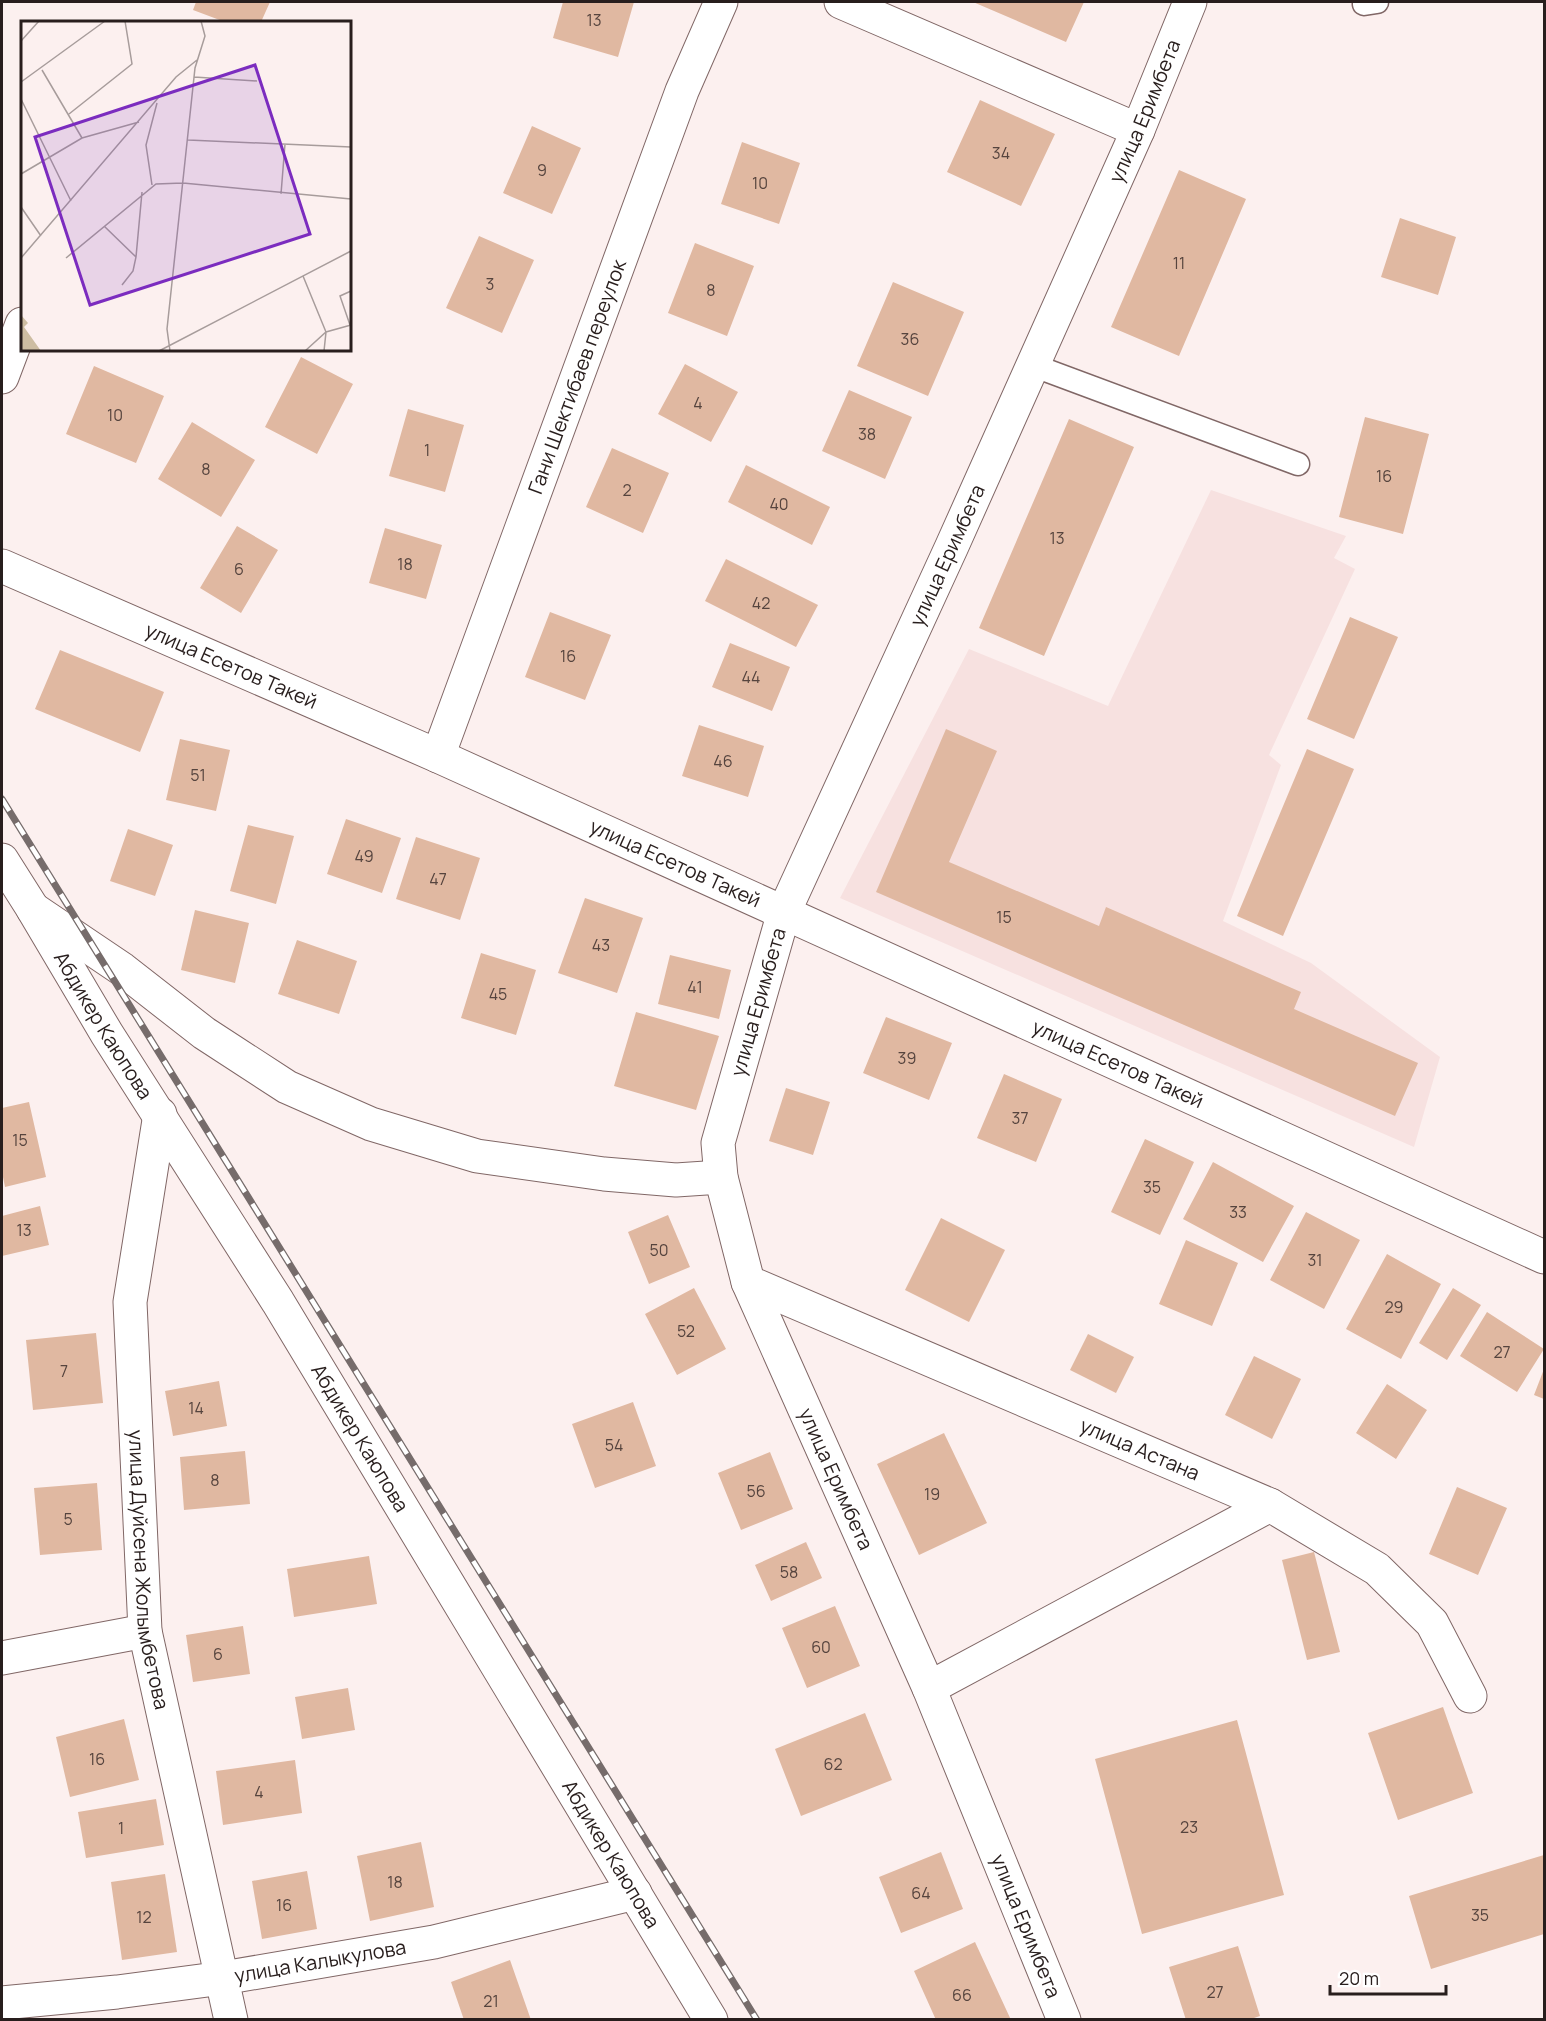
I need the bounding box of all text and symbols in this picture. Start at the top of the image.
house number: 13 [586,9,602,31]
inset map [21,21,351,351]
street label: улица Еримбета [1102,35,1186,187]
house number: 34 [992,142,1010,164]
house number: 9 [537,159,547,181]
house number: 10 [752,172,768,194]
house number: 11 [1173,252,1185,274]
street label: Гани Шектибаев переулок [521,255,632,498]
house number: 3 [486,273,494,295]
house number: 8 [706,279,716,301]
house number: 36 [901,328,919,350]
house number: 4 [693,392,703,414]
house number: 10 [107,404,123,426]
house number: 38 [858,423,876,445]
house number: 1 [424,439,430,461]
house number: 8 [201,458,211,480]
house number: 16 [1376,465,1392,487]
house number: 2 [622,479,632,501]
street label: улица Еримбета [903,480,991,630]
house number: 40 [769,493,789,515]
house number: 13 [1049,527,1065,549]
house number: 18 [397,553,413,575]
house number: 6 [234,558,244,580]
house number: 42 [752,592,770,614]
street label: улица Есетов Такей [141,616,322,715]
house number: 16 [560,645,576,667]
house number: 44 [741,666,761,688]
house number: 46 [713,750,733,772]
house number: 51 [190,764,206,786]
street label: улица Есетов Такей [585,812,765,914]
house number: 49 [354,845,374,867]
house number: 47 [429,868,447,890]
house number: 15 [996,906,1012,928]
street label: улица Еримбета [724,925,792,1079]
house number: 43 [592,934,610,956]
street label: Абдикер Каюпова [48,946,159,1104]
house number: 41 [687,976,703,998]
house number: 45 [489,983,507,1005]
street label: улица Есетов Такей [1028,1013,1208,1114]
house number: 39 [898,1047,916,1069]
house number: 37 [1012,1107,1028,1129]
house number: 15 [12,1129,28,1151]
house number: 35 [1143,1176,1161,1198]
house number: 33 [1229,1201,1247,1223]
house number: 13 [16,1219,32,1241]
house number: 50 [650,1239,669,1261]
house number: 31 [1307,1249,1323,1271]
house number: 29 [1384,1296,1404,1318]
house number: 52 [677,1320,695,1342]
house number: 27 [1493,1341,1511,1363]
street label: Абдикер Каюпова [305,1359,416,1517]
house number: 7 [60,1360,68,1382]
house number: 14 [188,1397,204,1419]
street label: улица Еримбета [793,1403,880,1554]
street label: улица Астана [1076,1411,1204,1486]
street label: улица Дуйсена Жолымбетова [123,1429,176,1712]
house number: 54 [605,1434,623,1456]
house number: 8 [210,1469,220,1491]
house number: 56 [746,1480,766,1502]
house number: 19 [924,1483,940,1505]
house number: 5 [63,1508,73,1530]
house number: 58 [780,1561,798,1583]
house number: 60 [811,1636,831,1658]
house number: 6 [213,1643,223,1665]
house number: 16 [89,1748,105,1770]
house number: 62 [823,1753,843,1775]
street label: Абдикер Каюпова [556,1775,667,1933]
house number: 4 [254,1781,264,1803]
house number: 23 [1180,1816,1198,1838]
house number: 1 [118,1817,124,1839]
street label: улица Еримбета [985,1850,1068,2002]
house number: 18 [387,1871,403,1893]
house number: 64 [911,1882,931,1904]
house number: 16 [276,1894,292,1916]
house number: 35 [1471,1904,1489,1926]
house number: 12 [136,1906,152,1928]
street label: улица Калыкулова [232,1933,408,1989]
scale bar [1330,1958,1446,1996]
text: 20 m [1339,1966,1379,1990]
house number: 27 [1206,1981,1224,2003]
house number: 66 [952,1984,972,2006]
house number: 21 [483,1990,499,2012]

